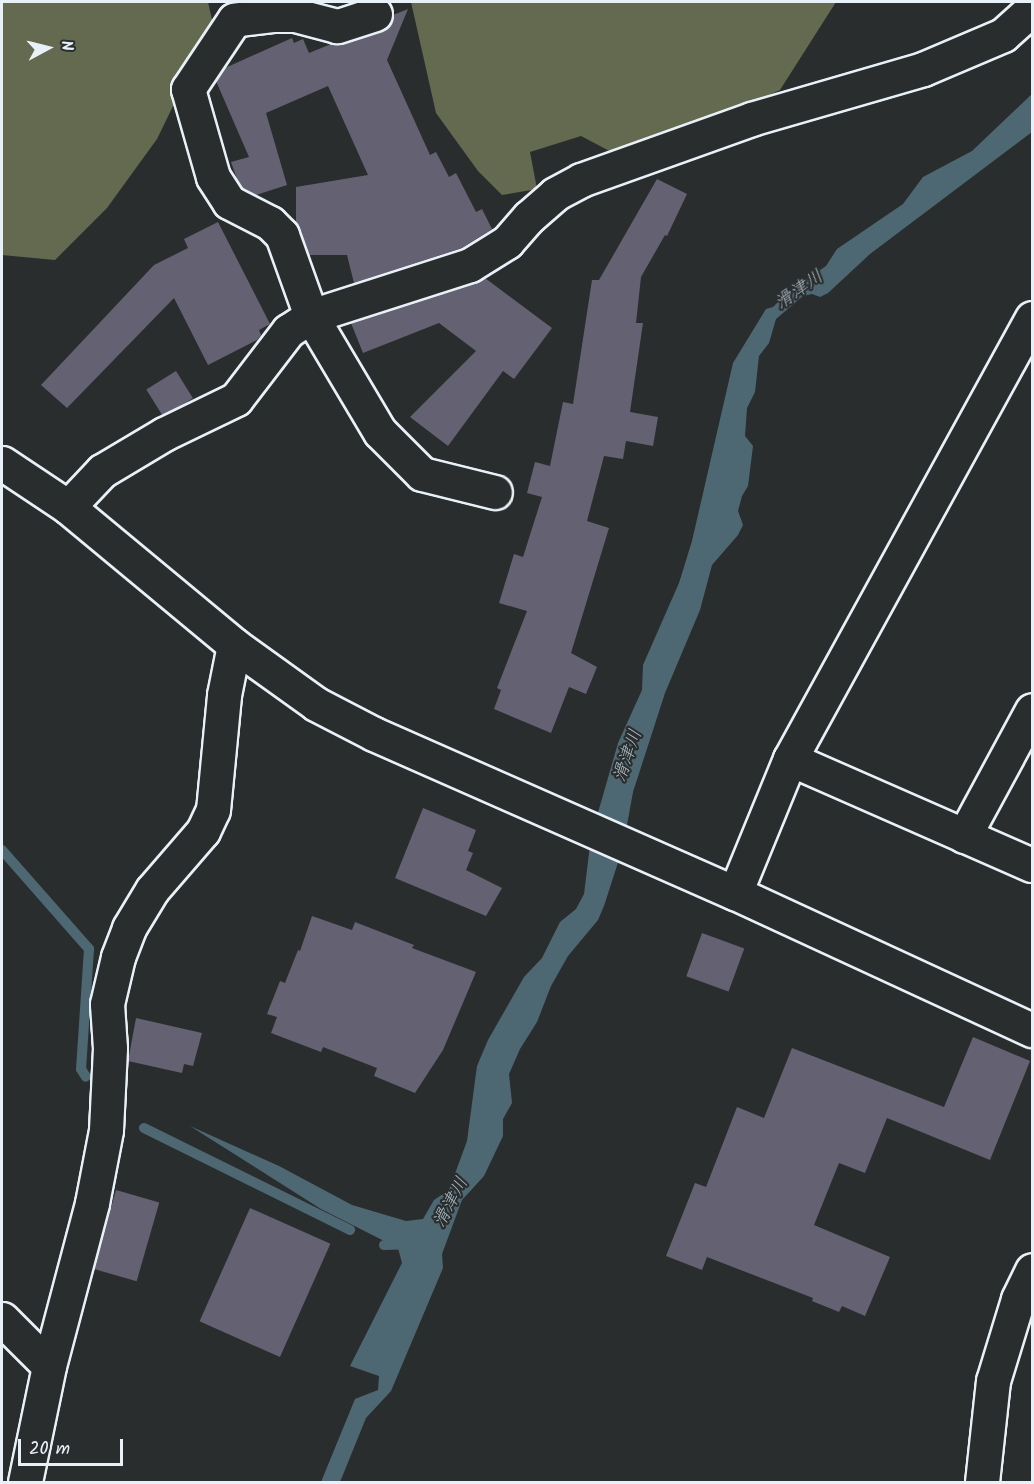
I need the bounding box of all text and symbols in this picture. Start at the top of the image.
north arrow [18,18,78,78]
text: N [53,39,79,52]
water label: 滑津川 [772,267,828,315]
water label: 滑津川 [610,727,648,785]
water label: 滑津川 [430,1174,474,1232]
scale bar [21,1427,126,1465]
text: 20 m [29,1435,70,1464]

